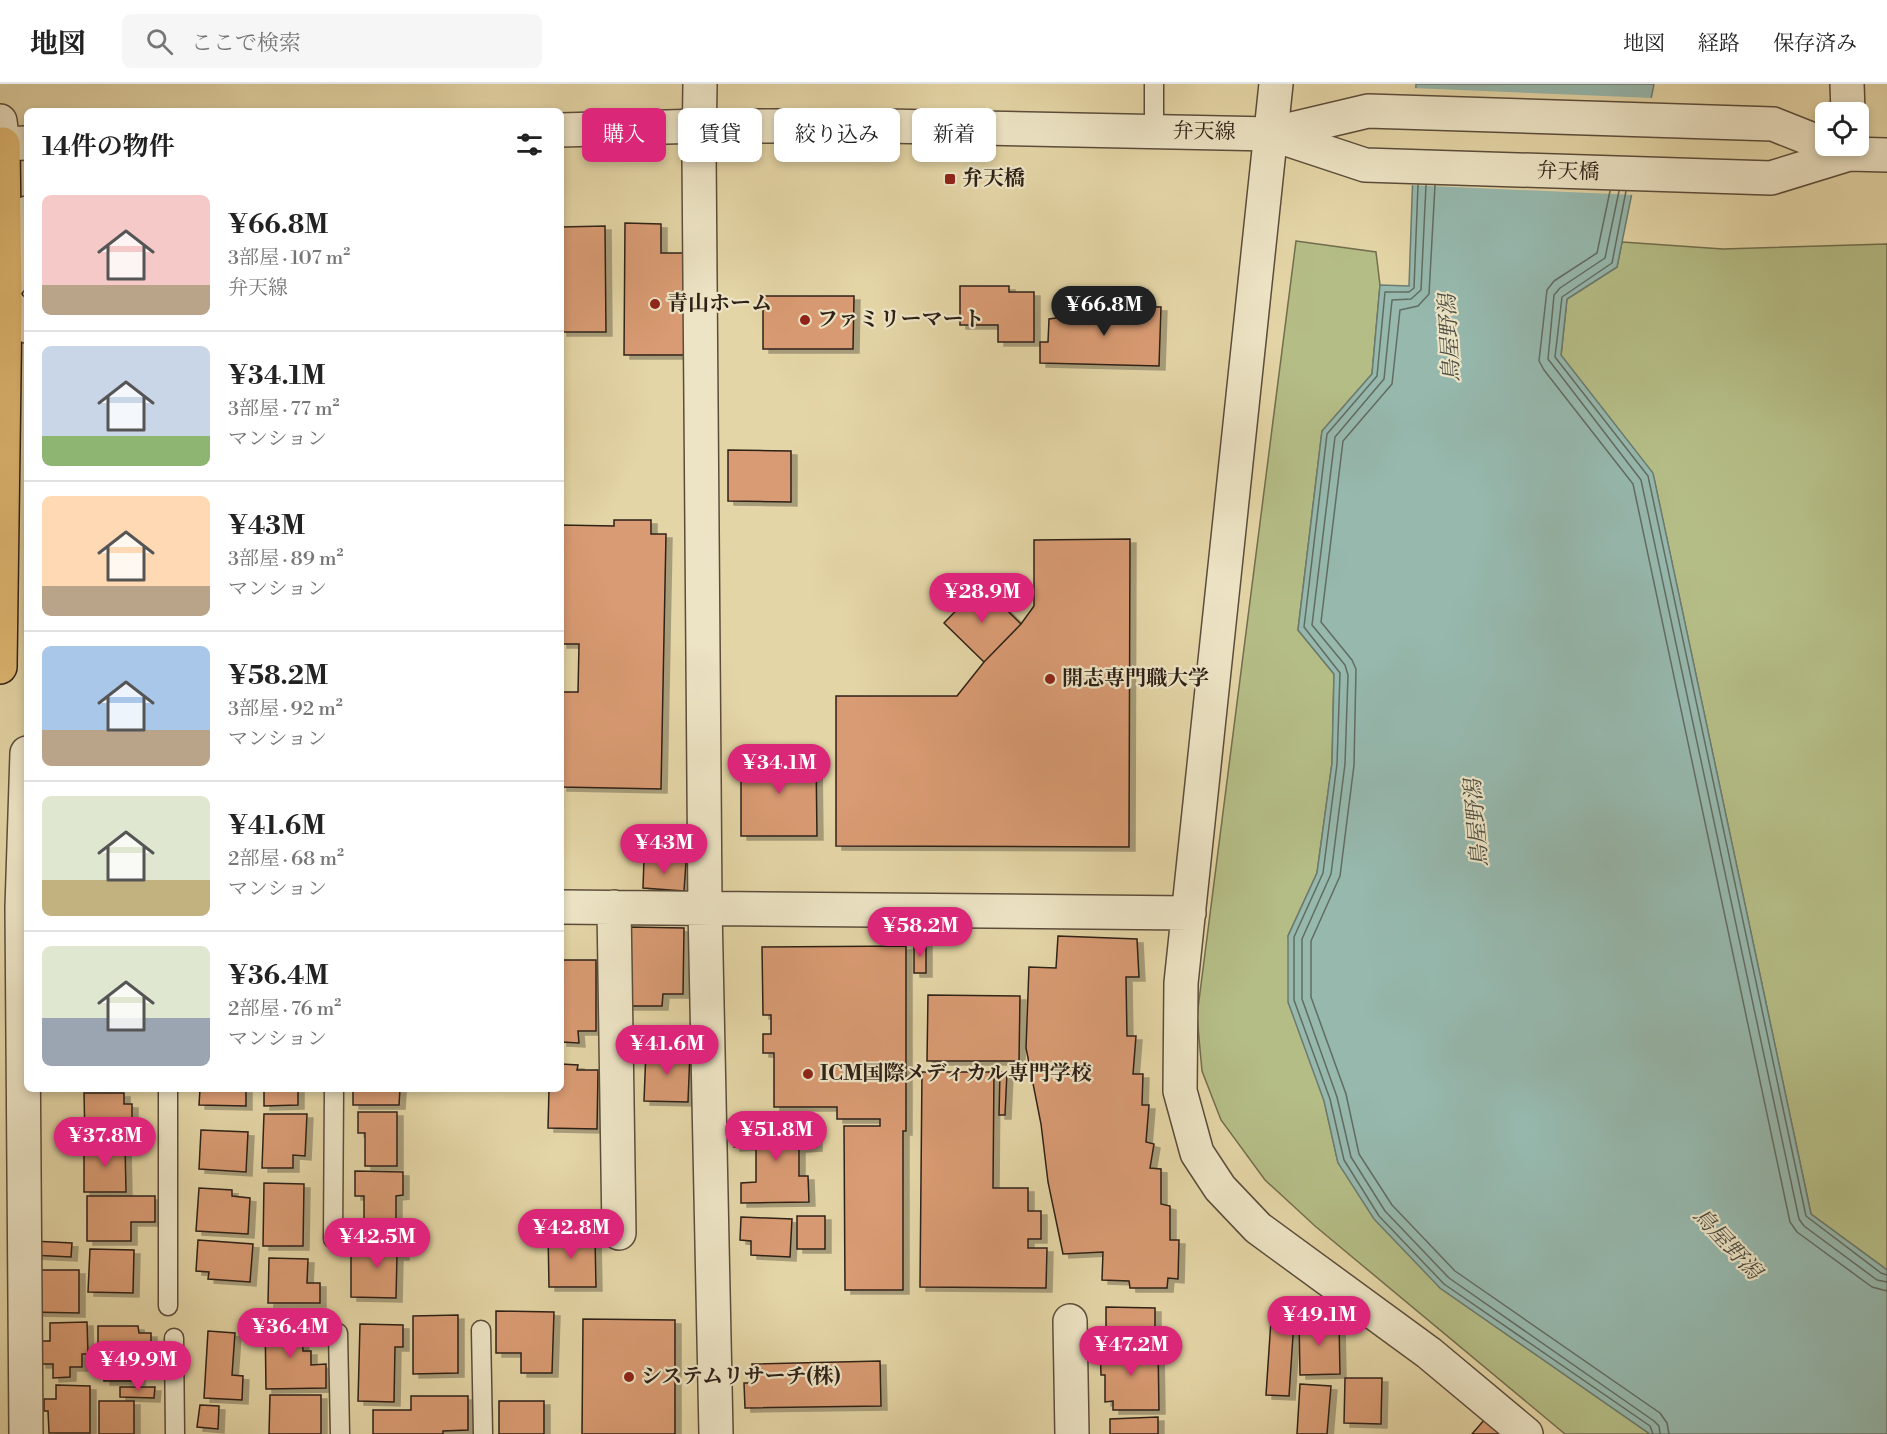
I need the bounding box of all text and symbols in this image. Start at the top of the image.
search box [122,14,542,68]
icon: search [143,25,176,58]
text: 地図 [30,27,86,62]
text: ここで検索 [191,30,301,57]
text: 地図 [1623,31,1665,57]
text: 経路 [1698,31,1740,57]
text: 保存済み [1773,31,1857,57]
map controls [1815,102,1869,156]
button: locate [1815,102,1869,156]
chip: 購入 [582,108,666,162]
chip: 賃貸 [678,108,762,162]
chip: 絞り込み [774,108,900,162]
chip: 新着 [912,108,996,162]
street label: 弁天線 [1172,118,1236,146]
icon: filters [513,128,546,161]
text: 14件の物件 [42,131,175,163]
street label: 弁天橋 [1536,158,1600,186]
place label: 弁天橋 [962,166,1025,192]
marker: 弁天橋 [943,172,957,186]
text: ¥66.8M [228,209,328,241]
icon: home [90,219,162,291]
text: 3部屋 · 107 m² [228,246,350,271]
text: 弁天線 [228,276,288,301]
pin: ¥66.8M [1055,286,1153,337]
water label: 鳥屋野潟 [1434,290,1466,383]
place label: 青山ホーム [667,291,772,317]
text: ¥66.8M [1065,293,1143,318]
marker: 青山ホーム [648,297,662,311]
place label: ファミリーマート [817,307,985,333]
marker: ファミリーマート [798,313,812,327]
text: ¥34.1M [228,360,325,392]
icon: home [90,370,162,442]
text: 3部屋 · 77 m² [228,397,339,422]
text: マンション [228,427,327,452]
text: ¥43M [228,510,305,542]
icon: home [90,520,162,592]
text: 3部屋 · 89 m² [228,547,344,572]
pin: ¥28.9M [933,573,1031,624]
text: マンション [228,577,327,602]
text: ¥28.9M [943,580,1021,605]
text: ¥58.2M [228,660,328,692]
place label: 開志専門職大学 [1062,666,1209,692]
icon: home [90,670,162,742]
marker: 開志専門職大学 [1043,672,1057,686]
text: 3部屋 · 92 m² [228,697,343,722]
text: マンション [228,727,327,752]
pin: ¥34.1M [730,744,828,795]
text: ¥34.1M [742,751,816,776]
water label: 鳥屋野潟 [1459,775,1494,868]
text: ¥41.6M [228,810,325,842]
icon: home [90,820,162,892]
pin: ¥43M [628,824,700,875]
text: ¥43M [634,831,694,856]
text: 2部屋 · 68 m² [228,847,344,872]
text: マンション [228,877,327,902]
pin: ¥58.2M [871,907,969,958]
text: ¥58.2M [882,914,958,939]
text: ¥36.4M [228,960,329,992]
icon: home [90,970,162,1042]
text: 2部屋 · 76 m² [228,997,341,1022]
pin: ¥41.6M [618,1025,716,1076]
text: マンション [228,1027,327,1052]
text: ¥41.6M [630,1032,704,1057]
place label: ICM国際メディカル専門学校 [820,1061,1092,1087]
marker: ICM国際メディカル専門学校 [801,1067,815,1081]
pin: ¥51.8M [727,1111,825,1162]
pin: ¥37.8M [56,1117,154,1168]
text: ¥51.8M [739,1118,813,1143]
text: ¥37.8M [68,1124,142,1149]
water label: 鳥屋野潟 [1687,1203,1769,1288]
pin: ¥42.8M [522,1209,620,1260]
text: ¥42.8M [532,1216,610,1241]
pin: ¥42.5M [328,1218,426,1269]
text: ¥42.5M [338,1225,416,1250]
pin: ¥49.1M [1270,1296,1368,1347]
text: ¥49.1M [1281,1303,1357,1328]
pin: ¥36.4M [241,1308,339,1359]
text: ¥36.4M [251,1315,329,1340]
pin: ¥47.2M [1082,1326,1180,1377]
text: ¥47.2M [1093,1333,1169,1358]
pin: ¥49.9M [89,1341,187,1392]
text: ¥49.9M [99,1348,177,1373]
place label: システムリサーチ(株) [641,1364,840,1390]
marker: システムリサーチ(株) [622,1370,636,1384]

